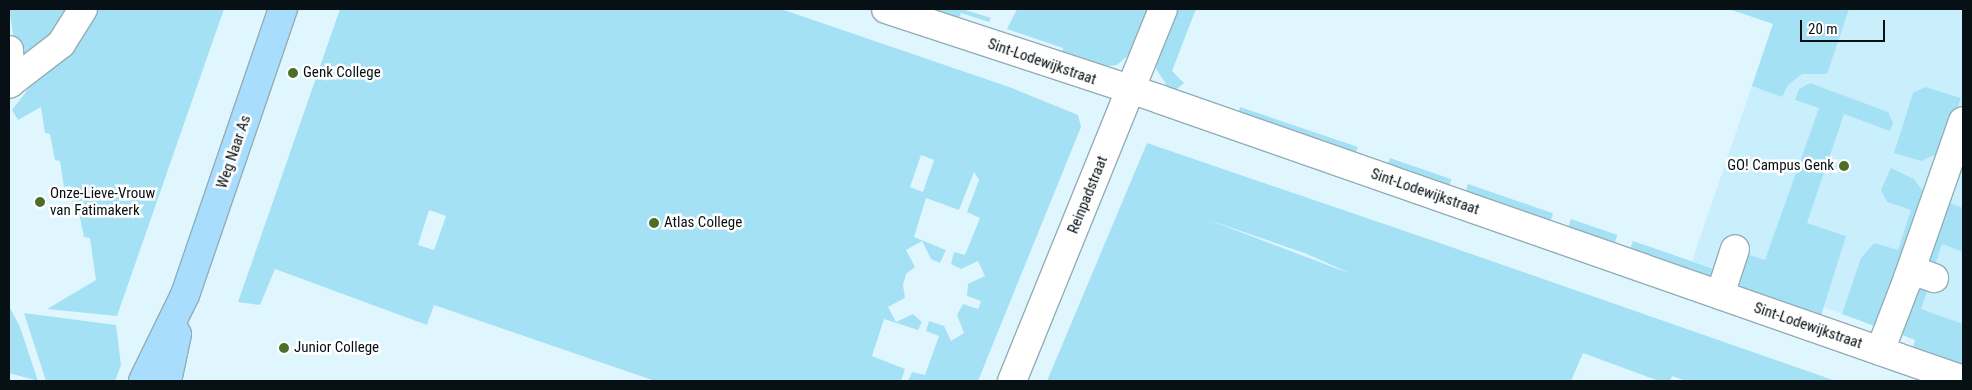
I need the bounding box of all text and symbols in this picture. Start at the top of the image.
scale bar [1802,10,1887,42]
text: 20 m [1808,20,1838,38]
street label: Sint-Lodewijkstraat [985,35,1099,89]
place label: Genk College [303,64,381,82]
marker: Genk College [287,67,299,79]
street label: Weg Naar As [213,113,255,191]
street label: Reinpadstraat [1064,154,1112,236]
place label: GO! Campus Genk [1727,157,1834,175]
marker: GO! Campus Genk [1838,160,1850,172]
street label: Sint-Lodewijkstraat [1368,165,1482,219]
place label: Onze-Lieve-Vrouw van Fatimakerk [50,184,155,219]
marker: Onze-Lieve-Vrouw van Fatimakerk [34,196,46,208]
place label: Atlas College [664,214,742,232]
marker: Atlas College [648,217,660,229]
street label: Sint-Lodewijkstraat [1751,299,1865,353]
place label: Junior College [294,339,379,357]
marker: Junior College [278,342,290,354]

